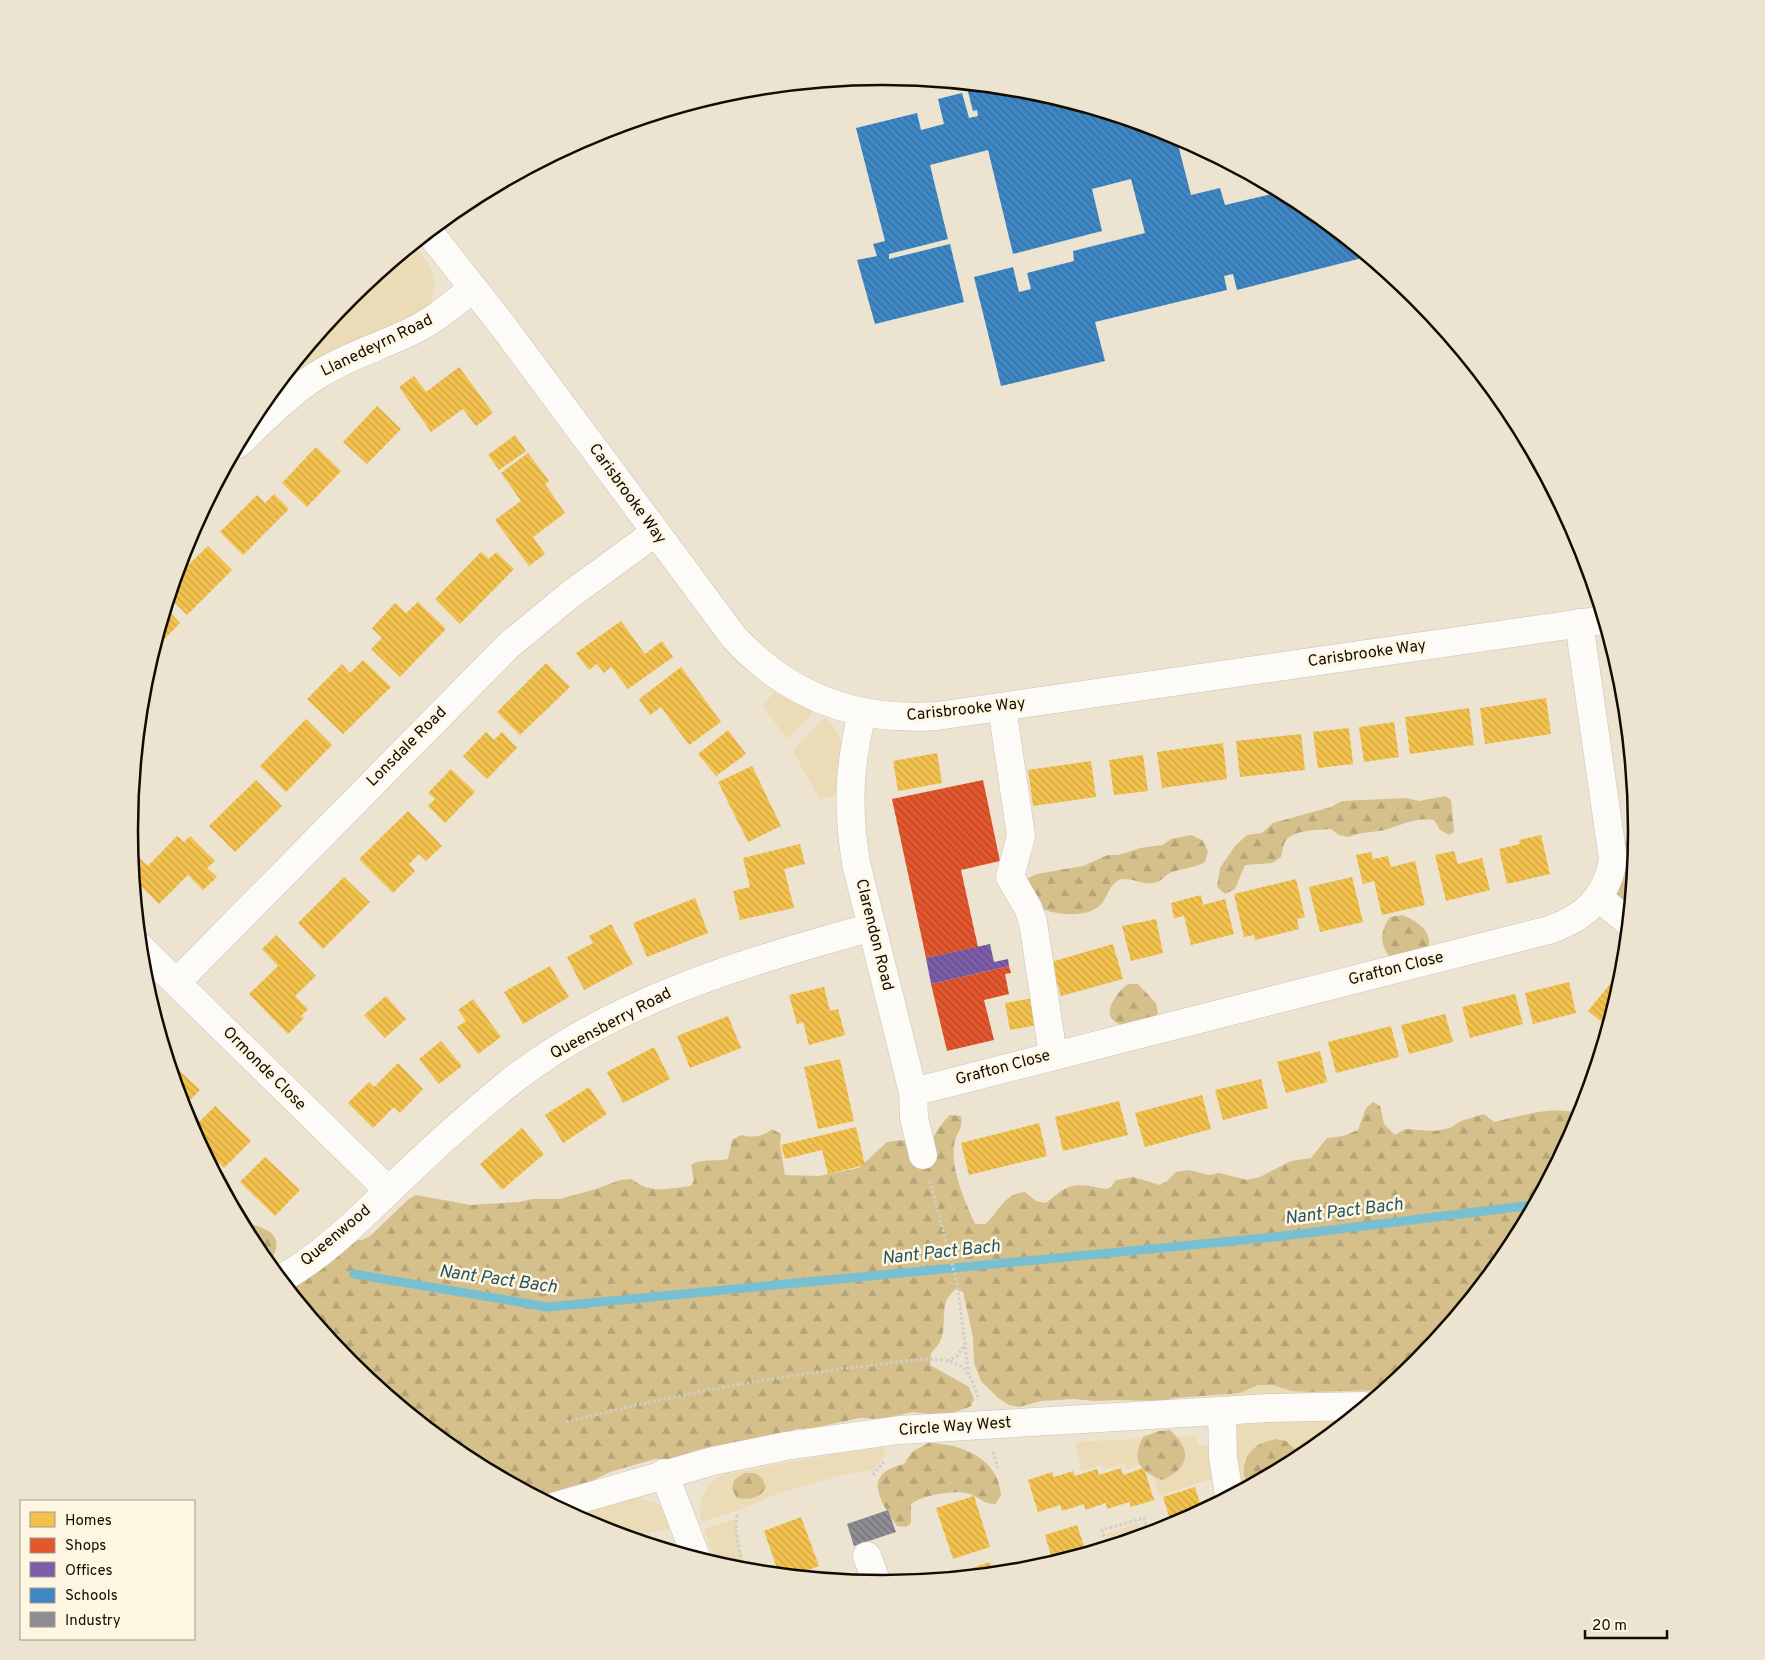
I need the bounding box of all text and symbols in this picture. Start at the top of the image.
street label: Llanedeyrn Road [318,310,436,382]
street label: Carisbrooke Way [584,440,670,548]
street label: Carisbrooke Way [1306,636,1428,672]
street label: Carisbrooke Way [906,694,1026,726]
street label: Lonsdale Road [363,703,451,791]
street label: Clarendon Road [850,877,898,993]
street label: Grafton Close [1346,947,1446,991]
street label: Queensberry Road [547,984,675,1064]
street label: Ormonde Close [218,1023,310,1115]
street label: Grafton Close [953,1046,1053,1090]
water label: Nant Pact Bach [1284,1193,1405,1231]
street label: Queenwood [297,1201,375,1271]
water label: Nant Pact Bach [881,1235,1002,1271]
water label: Nant Pact Bach [438,1260,559,1300]
street label: Circle Way West [898,1413,1012,1441]
legend [20,1500,195,1640]
text: Homes [65,1512,112,1531]
text: Shops [65,1537,106,1556]
text: Offices [65,1562,112,1581]
text: Schools [65,1587,118,1606]
scale bar [1585,1608,1668,1640]
text: Industry [65,1612,121,1631]
text: 20 m [1592,1617,1627,1636]

